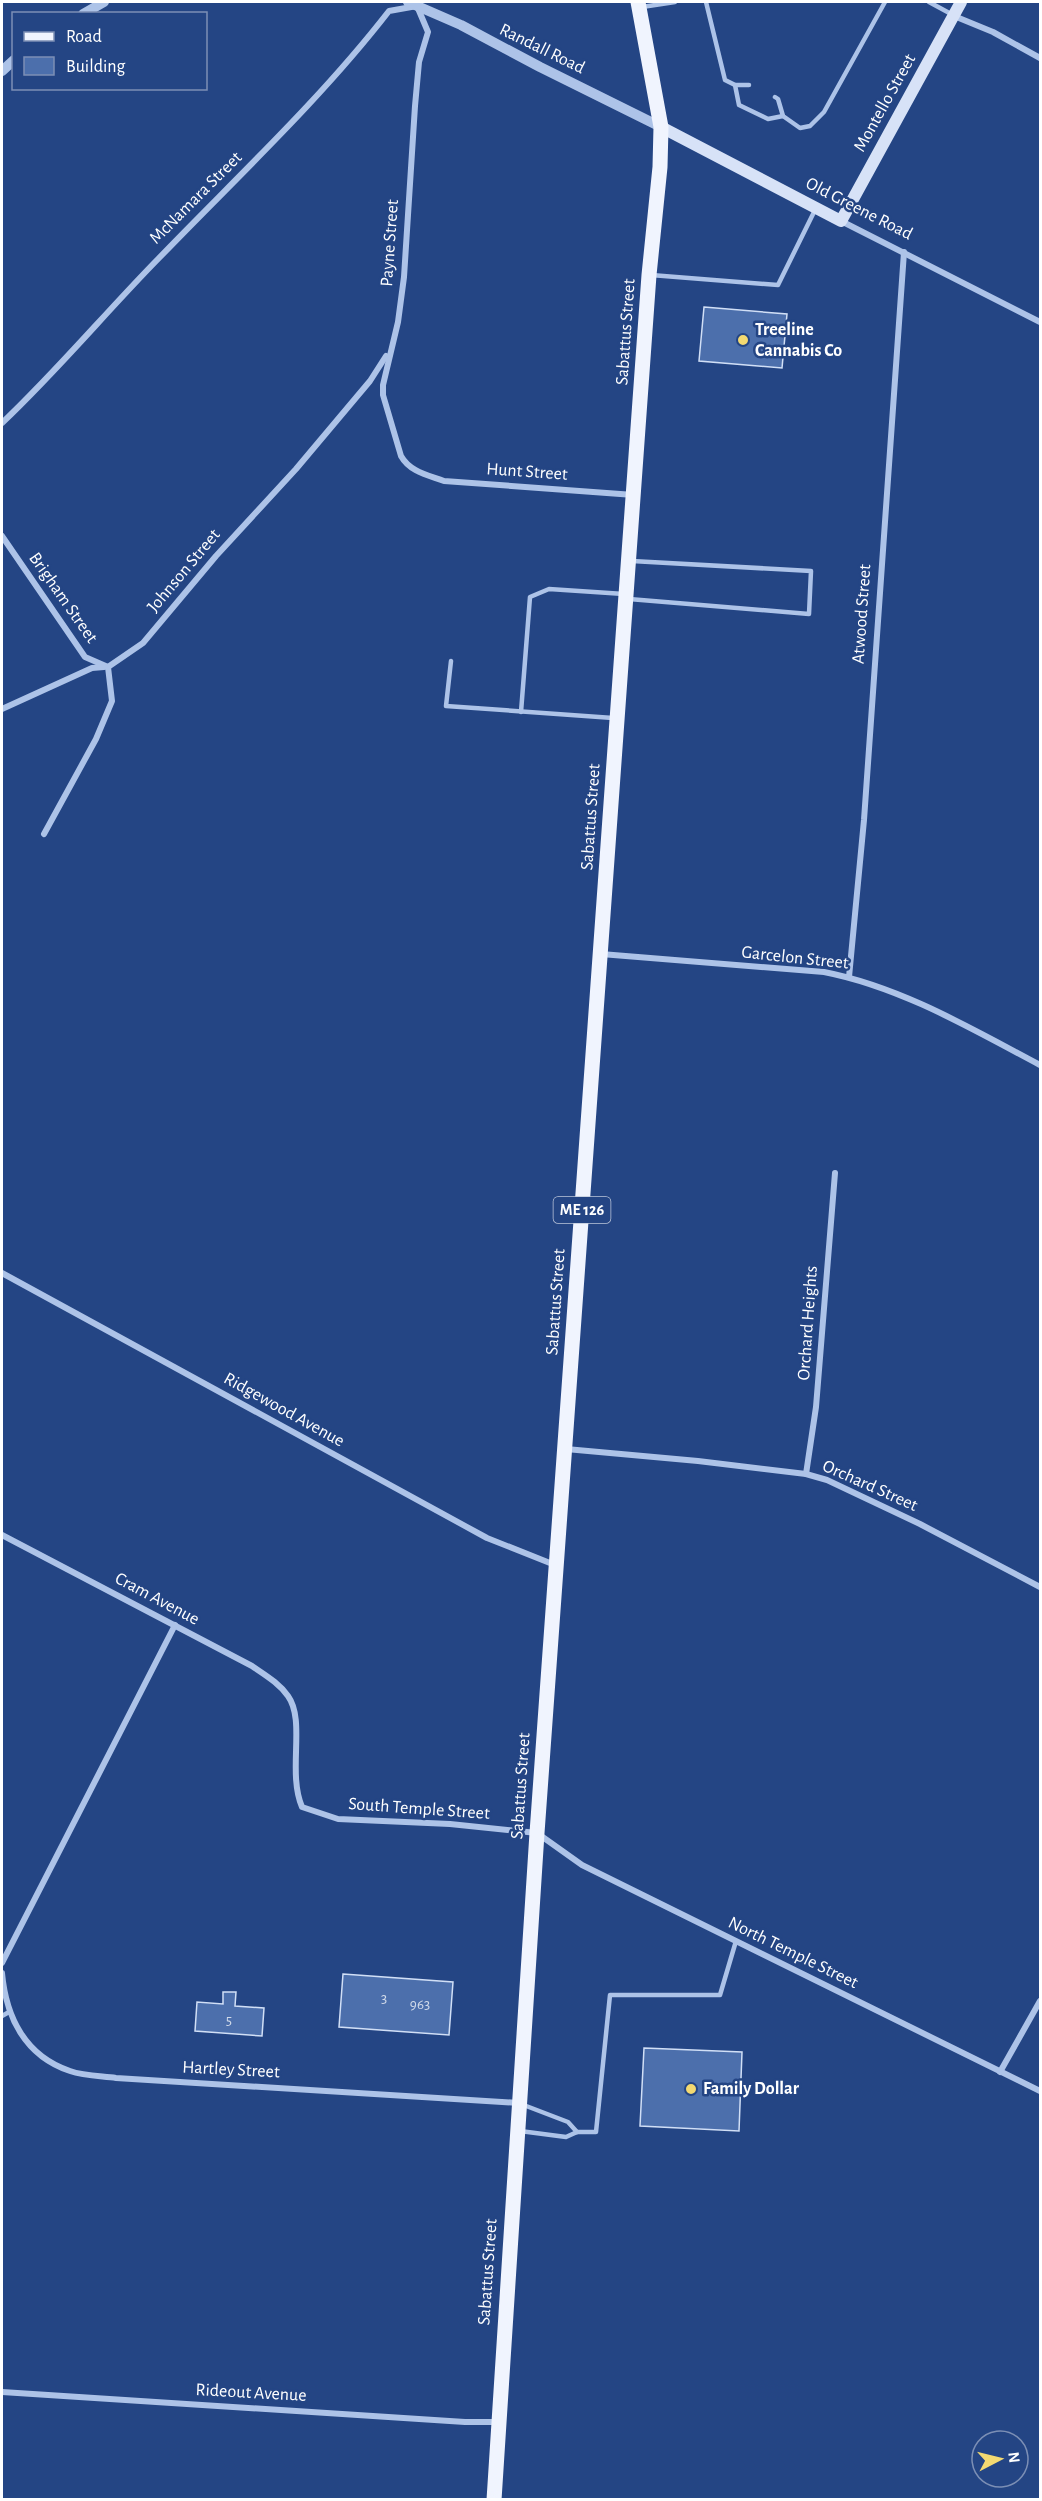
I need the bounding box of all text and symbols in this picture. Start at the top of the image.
legend [12,12,207,90]
street label: Randall Road [497,21,587,77]
text: Road [66,28,102,46]
street label: Montello Street [851,51,919,155]
text: Building [66,58,126,76]
street label: McNamara Street [146,148,246,248]
street label: Old Greene Road [803,174,915,244]
street label: Payne Street [378,198,402,287]
street label: Sabattus Street [613,278,639,386]
place label: Treeline Cannabis Co [755,321,842,360]
marker: Treeline Cannabis Co [736,333,750,347]
street label: Hunt Street [486,460,569,484]
street label: Johnson Street [144,526,224,616]
street label: Brigham Street [25,550,101,647]
street label: Atwood Street [850,563,874,665]
street label: Sabattus Street [578,763,604,871]
street label: Garcelon Street [741,943,850,973]
road number: ME 126 [554,1197,610,1223]
street label: Sabattus Street [543,1248,569,1356]
street label: Orchard Heights [795,1265,821,1381]
street label: Ridgewood Avenue [221,1369,347,1451]
street label: Orchard Street [820,1457,921,1515]
street label: Cram Avenue [112,1569,202,1629]
street label: Sabattus Street [508,1732,534,1840]
street label: South Temple Street [348,1795,491,1823]
street label: North Temple Street [725,1914,861,1992]
house number: 3 [381,1991,387,2006]
house number: 963 [410,1997,430,2012]
house number: 5 [226,2013,232,2028]
street label: Hartley Street [182,2058,280,2082]
place label: Family Dollar [703,2080,800,2098]
marker: Family Dollar [684,2082,698,2096]
street label: Sabattus Street [475,2218,501,2326]
street label: Rideout Avenue [195,2381,307,2405]
north arrow [970,2429,1030,2489]
text: N [1005,2451,1023,2464]

